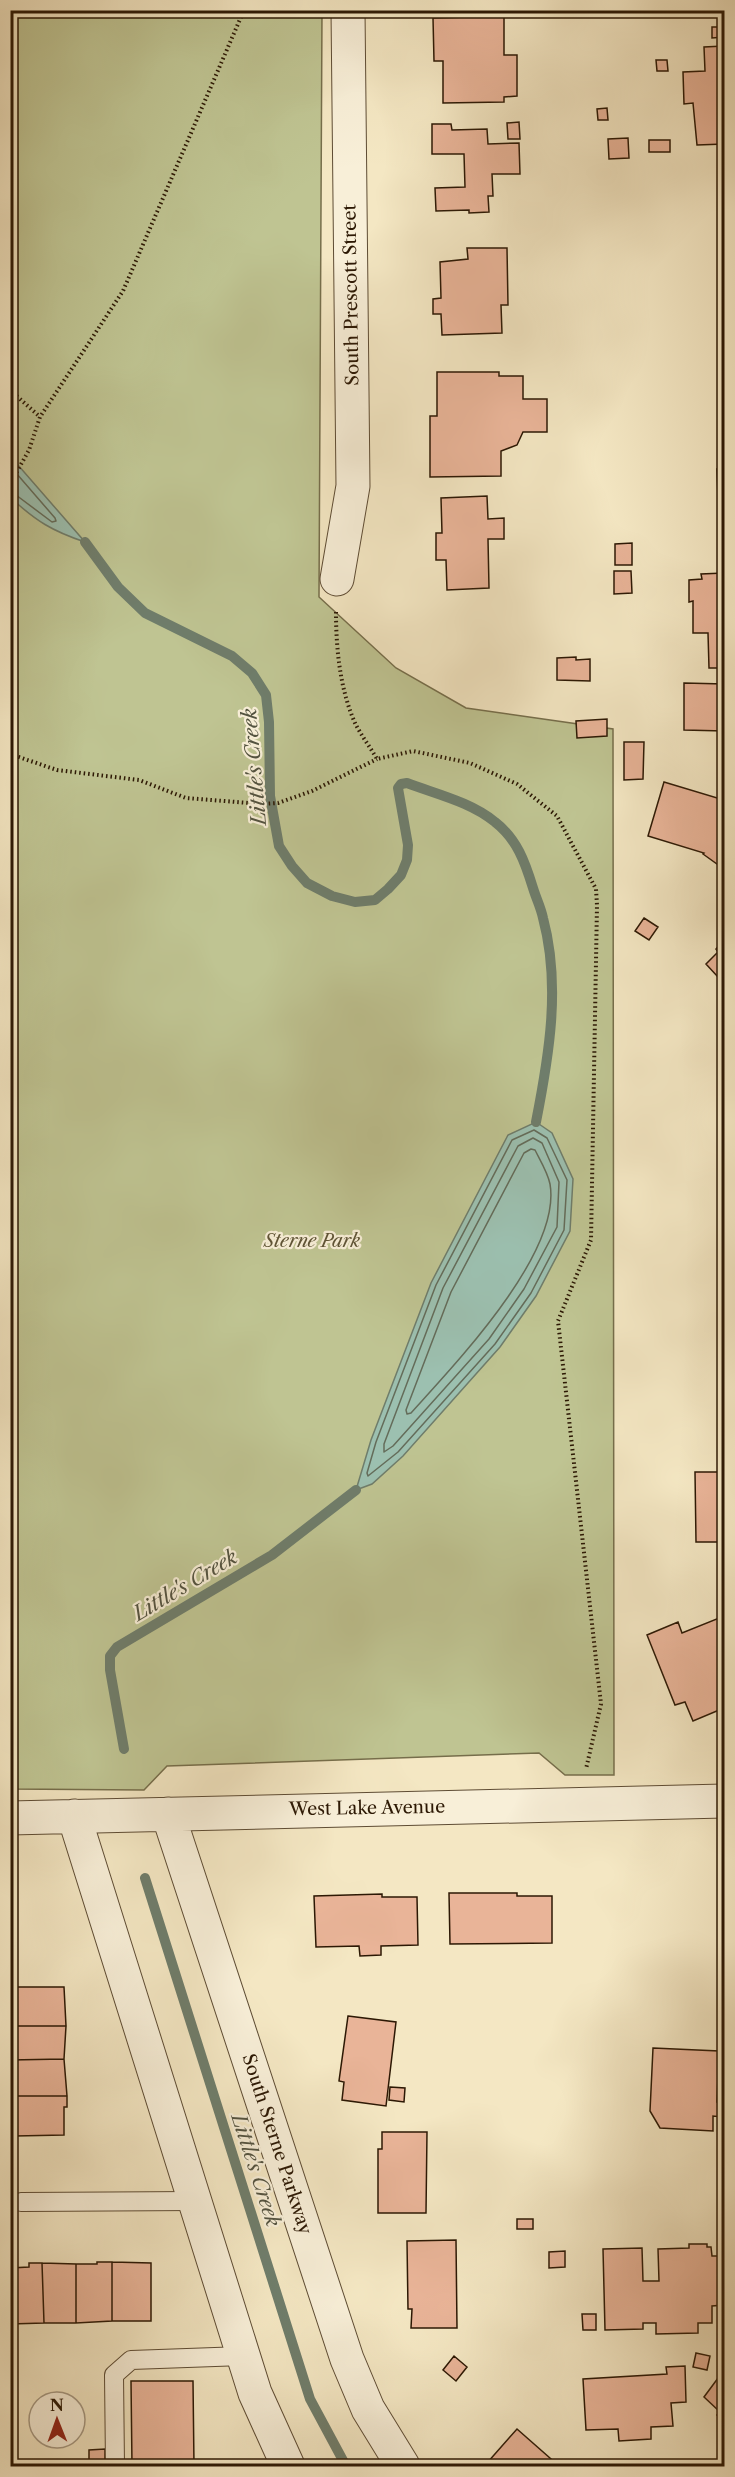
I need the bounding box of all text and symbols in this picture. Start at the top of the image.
street label: South Prescott Street [338,203,364,386]
water label: Little's Creek [237,707,271,828]
park label: Sterne Park [263,1230,361,1252]
water label: Little's Creek [127,1544,242,1627]
street label: West Lake Avenue [288,1796,445,1820]
street label: South Sterne Parkway [237,2051,317,2238]
water label: Little's Creek [226,2109,286,2230]
north arrow [27,2390,87,2450]
text: N [50,2395,64,2415]

